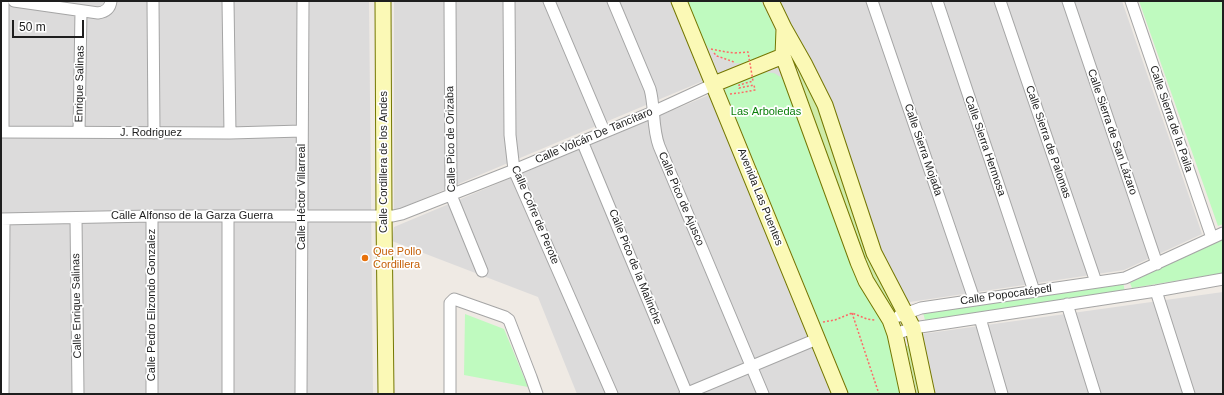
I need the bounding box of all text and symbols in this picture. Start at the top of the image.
scale bar [14,12,86,38]
text: 50 m [19,20,46,34]
street label: Enrique Salinas [73,45,87,123]
street label: Calle Sierra de la Paila [1147,64,1195,174]
street label: Calle Sierra de San Lázaro [1084,67,1140,197]
street label: Calle Sierra de Palomas [1022,84,1074,200]
street label: Calle Pico de Orizaba [443,86,459,192]
street label: Calle Cordillera de los Andes [377,91,391,233]
street label: Calle Sierra Hermosa [962,94,1008,198]
street label: Calle Sierra Mojada [901,102,945,198]
street label: Calle Volcán De Tancítaro [533,105,655,167]
park label: Las Arboledas [731,105,801,119]
street label: J. Rodriguez [120,126,182,140]
street label: Calle Héctor Villarreal [295,144,309,250]
street label: Avenida Las Puentes [734,146,786,248]
street label: Calle Pico de Ajusco [655,150,707,248]
street label: Calle Cofre de Perote [508,164,562,266]
street label: Calle Pico de la Malinche [606,207,664,327]
street label: Calle Alfonso de la Garza Guerra [111,209,273,223]
street label: Calle Pedro Elizondo Gonzalez [145,229,159,381]
place label: Que Pollo Cordillera [373,245,421,271]
street label: Calle Enrique Salinas [69,253,85,359]
marker: Que Pollo Cordillera [360,253,370,263]
street label: Calle Popocatépetl [959,282,1053,308]

